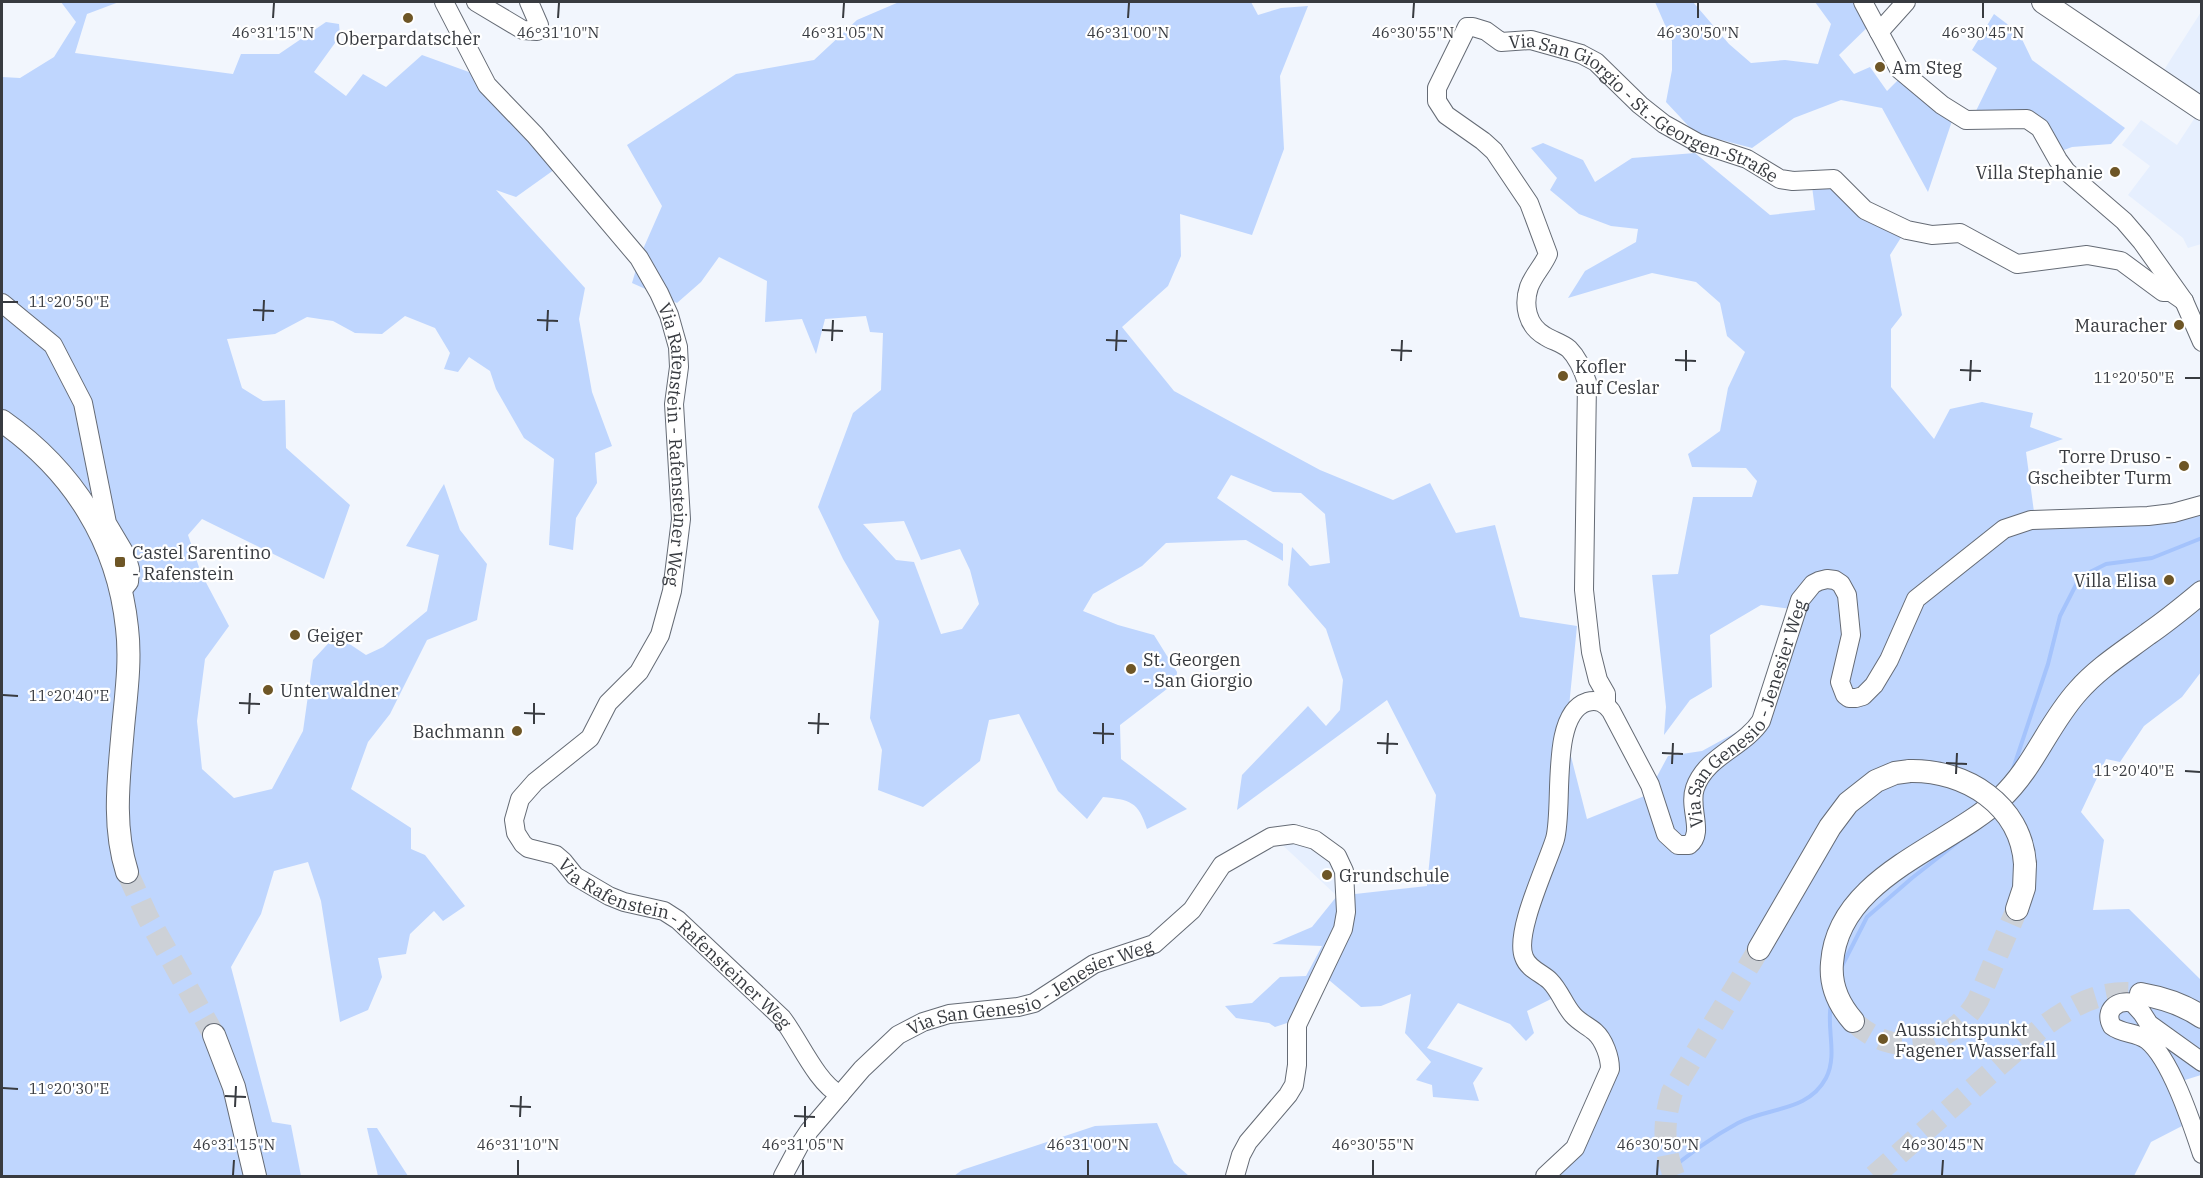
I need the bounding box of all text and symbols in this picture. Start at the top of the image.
marker: Oberpardatscher [401,11,415,25]
text: 46°31'15"N [232,23,314,42]
text: 46°31'10"N [517,23,599,42]
text: 46°31'05"N [802,23,884,42]
text: 46°31'00"N [1087,23,1169,42]
text: 46°30'55"N [1372,23,1454,42]
text: 46°30'50"N [1657,23,1739,42]
text: 46°30'45"N [1942,23,2024,42]
place label: Oberpardatscher [336,27,480,50]
street label: Via San Giorgio - St.-Georgen-Straße [1508,28,1783,187]
place label: Am Steg [1892,56,1962,79]
marker: Am Steg [1873,60,1887,74]
place label: Villa Stephanie [1975,161,2103,184]
marker: Villa Stephanie [2108,165,2122,179]
text: 11°20'50"E [29,292,109,311]
street label: Via Rafenstein - Rafensteiner Weg [653,299,693,588]
place label: Mauracher [2074,314,2167,337]
marker: Mauracher [2172,318,2186,332]
place label: Kofler auf Ceslar [1575,355,1659,399]
text: 11°20'50"E [2094,368,2174,387]
marker: Kofler auf Ceslar [1556,369,1570,383]
place label: Torre Druso - Gscheibter Turm [2028,445,2172,489]
marker: Torre Druso - Gscheibter Turm [2177,459,2191,473]
place label: Castel Sarentino - Rafenstein [132,541,271,585]
marker: Castel Sarentino - Rafenstein [113,555,127,569]
place label: Villa Elisa [2074,569,2157,592]
marker: Villa Elisa [2162,573,2176,587]
street label: Via San Genesio - Jenesier Weg [1682,596,1811,829]
place label: Geiger [307,624,363,647]
marker: Geiger [288,628,302,642]
place label: St. Georgen - San Giorgio [1143,648,1253,692]
marker: St. Georgen - San Giorgio [1124,662,1138,676]
place label: Unterwaldner [280,679,398,702]
marker: Unterwaldner [261,683,275,697]
text: 11°20'40"E [29,686,109,705]
place label: Bachmann [413,720,505,743]
marker: Bachmann [510,724,524,738]
text: 11°20'40"E [2094,761,2174,780]
street label: Via Rafenstein - Rafensteiner Weg [553,853,797,1033]
place label: Grundschule [1339,864,1449,887]
marker: Grundschule [1320,868,1334,882]
street label: Via San Genesio - Jenesier Weg [903,934,1156,1040]
place label: Aussichtspunkt Fagener Wasserfall [1895,1018,2056,1062]
marker: Aussichtspunkt Fagener Wasserfall [1876,1032,1890,1046]
text: 11°20'30"E [29,1079,109,1098]
text: 46°31'15"N [193,1135,275,1154]
text: 46°31'10"N [477,1135,559,1154]
text: 46°31'05"N [762,1135,844,1154]
text: 46°31'00"N [1047,1135,1129,1154]
text: 46°30'55"N [1332,1135,1414,1154]
text: 46°30'50"N [1617,1135,1699,1154]
text: 46°30'45"N [1902,1135,1984,1154]

